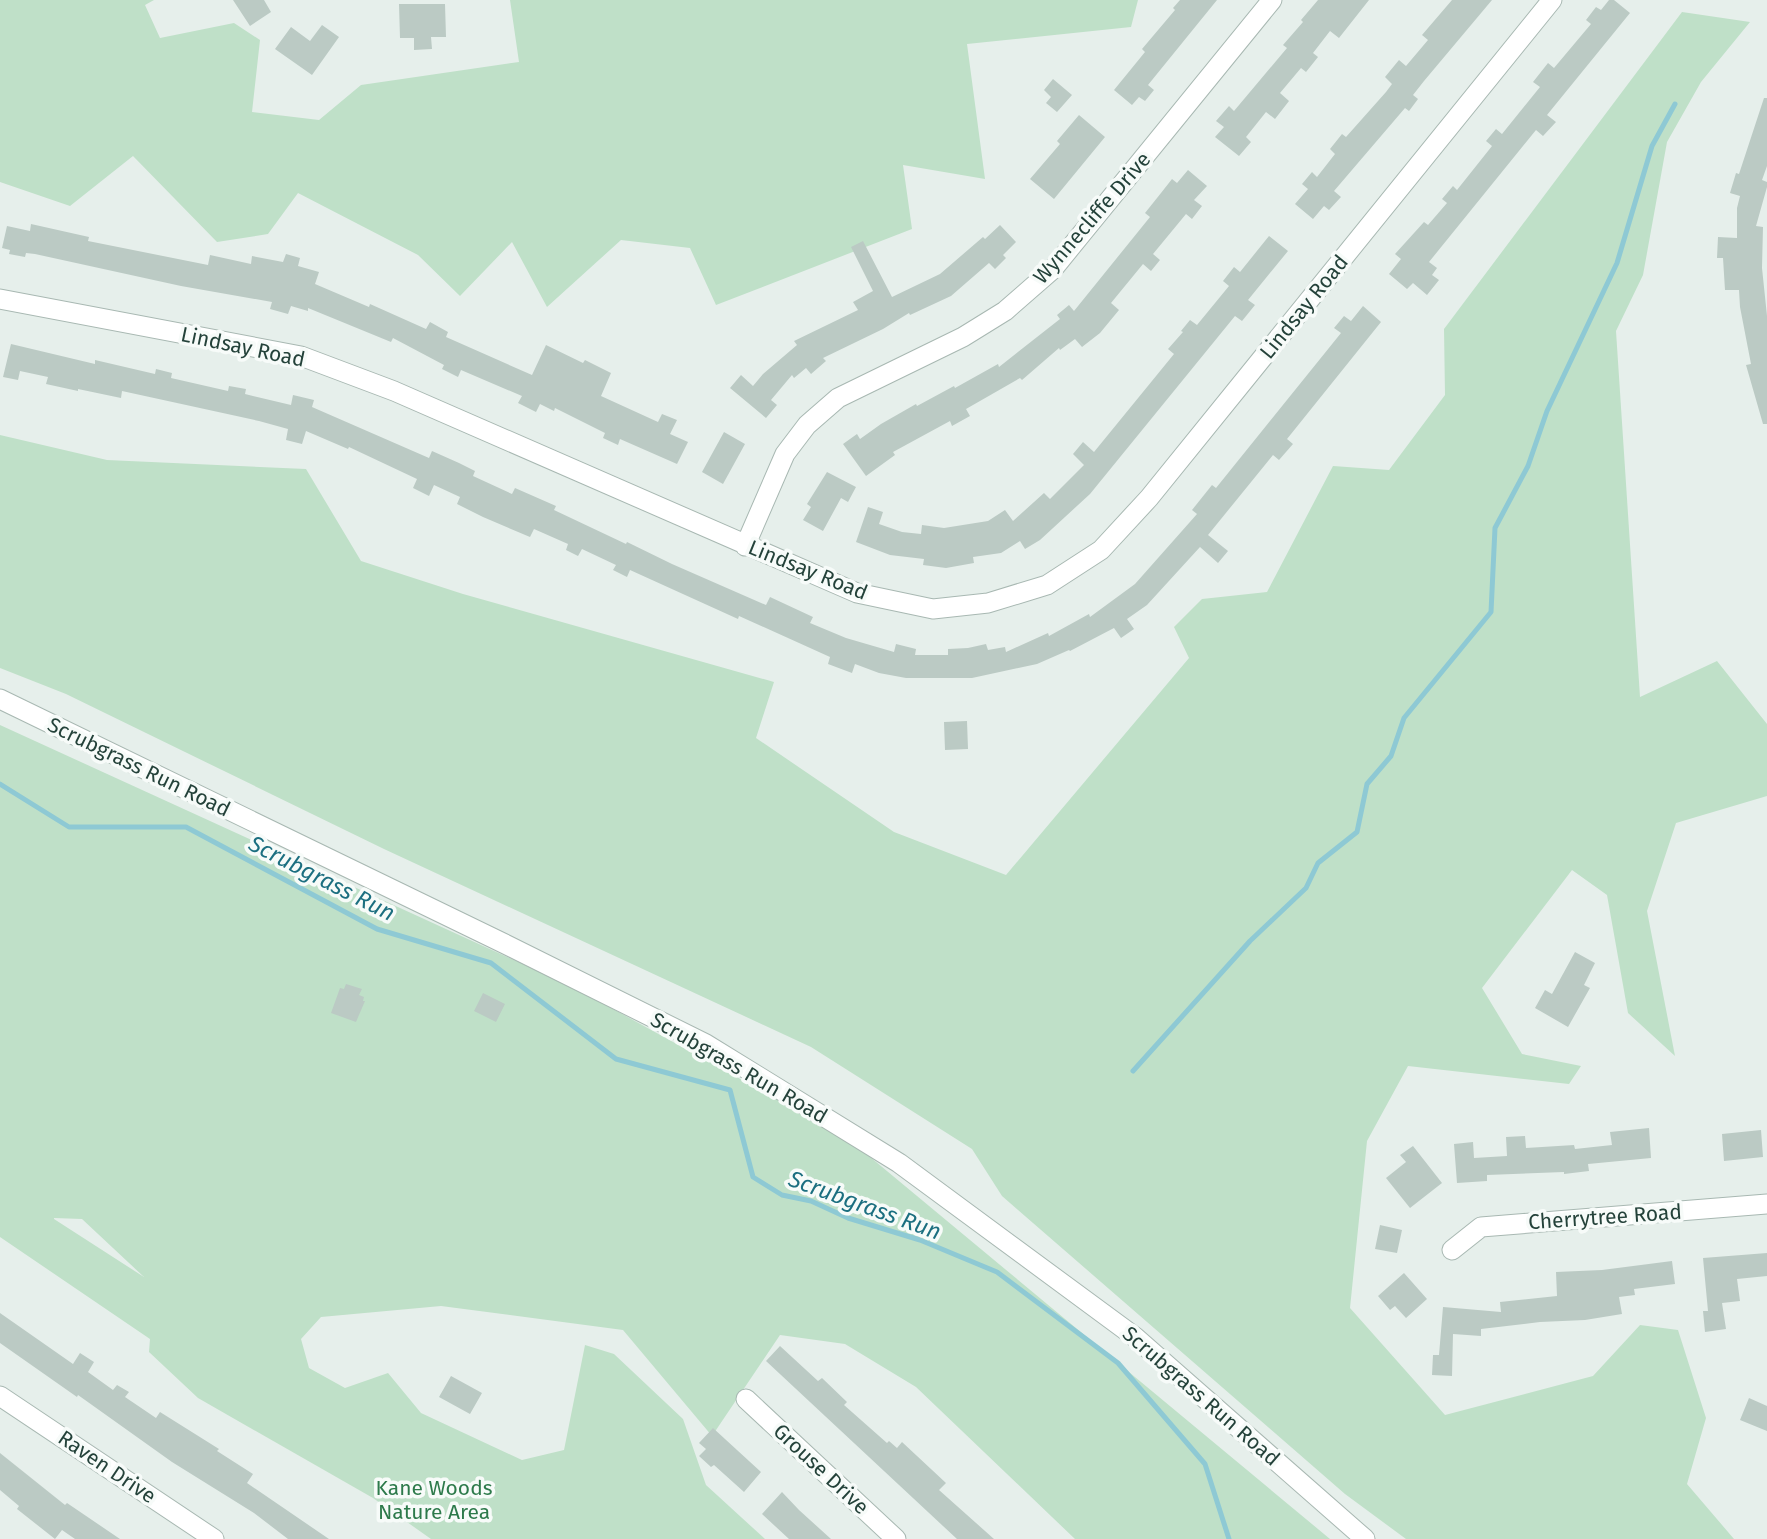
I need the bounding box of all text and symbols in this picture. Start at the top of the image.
street label: Wynnecliffe Drive [1028,147,1156,289]
street label: Lindsay Road [1254,250,1354,364]
street label: Lindsay Road [179,321,307,373]
street label: Lindsay Road [745,534,871,606]
street label: Scrubgrass Run Road [43,711,235,823]
water label: Scrubgrass Run [243,829,400,927]
street label: Scrubgrass Run Road [646,1007,832,1129]
water label: Scrubgrass Run [784,1164,945,1246]
street label: Cherrytree Road [1527,1199,1683,1235]
street label: Scrubgrass Run Road [1117,1321,1285,1471]
street label: Grouse Drive [768,1418,874,1520]
street label: Raven Drive [53,1425,161,1509]
park label: Kane Woods Nature Area [376,1475,493,1525]

